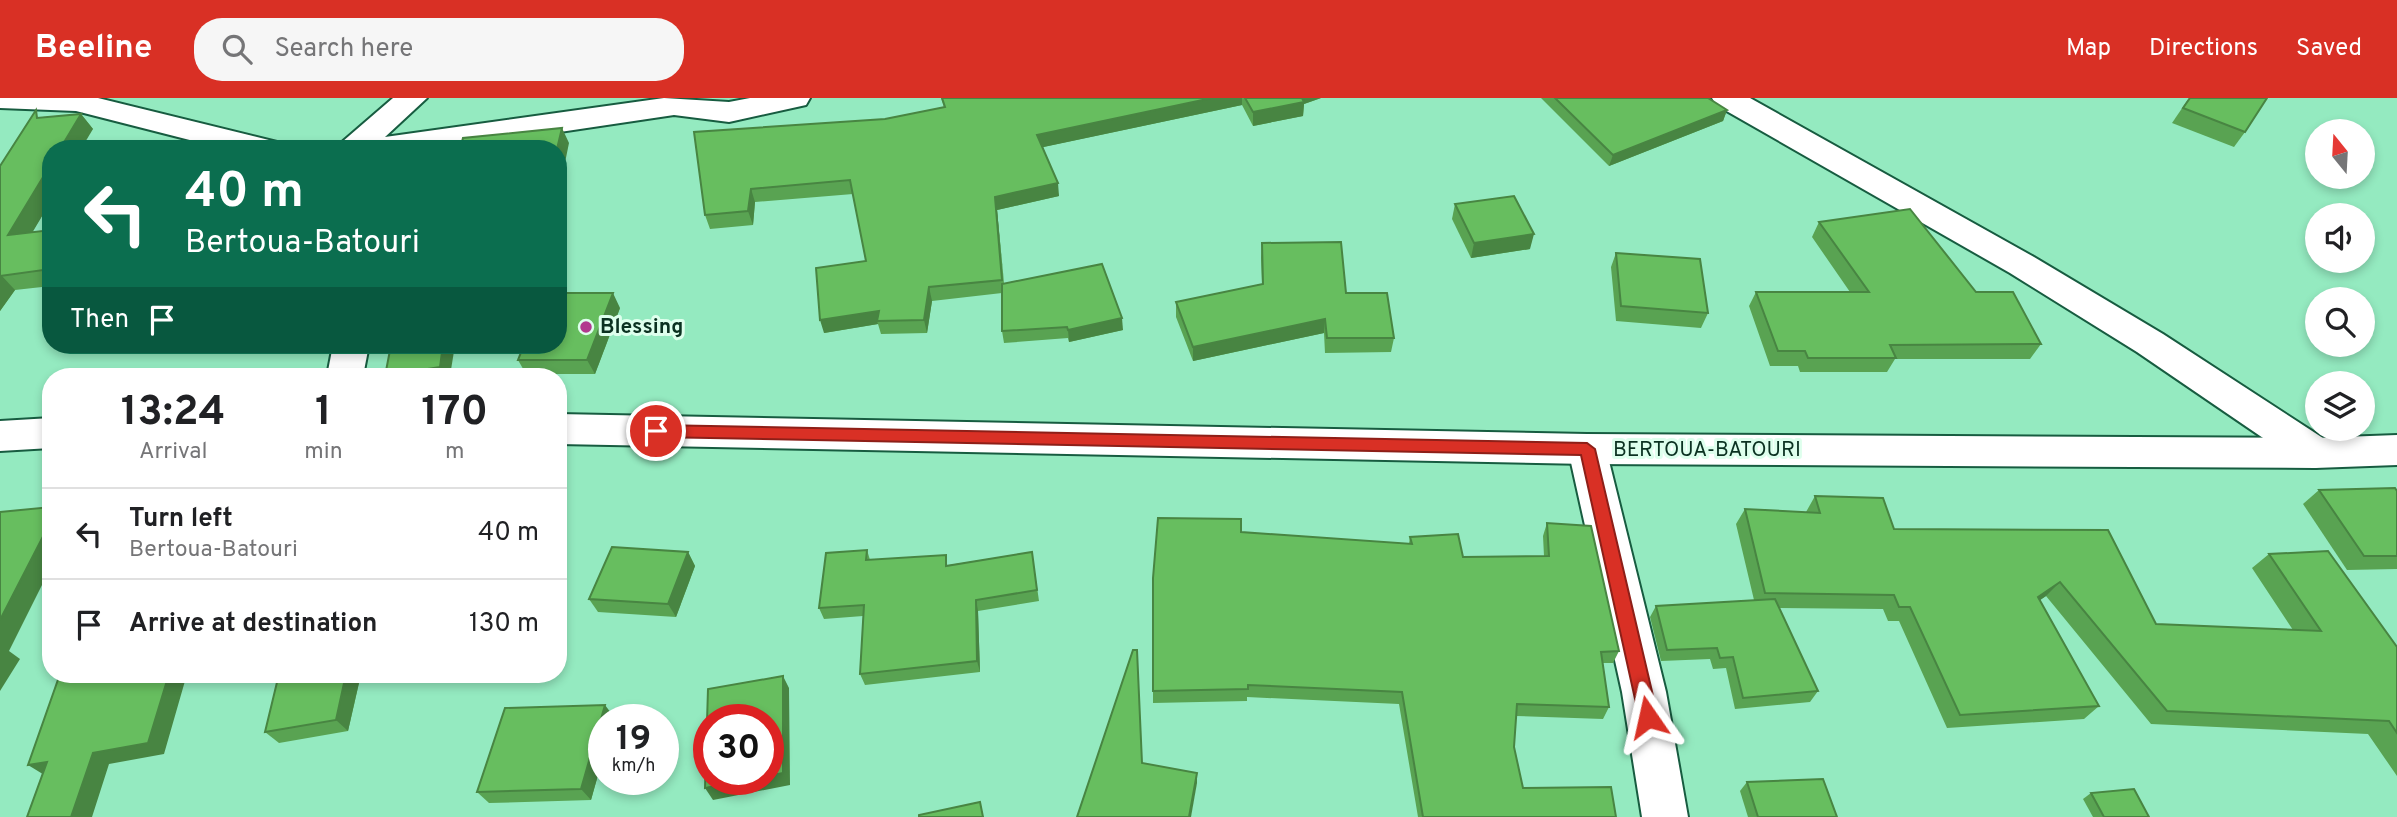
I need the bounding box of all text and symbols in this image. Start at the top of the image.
search box [194,18,684,81]
text: Beeline [35,28,152,70]
icon: search [218,30,256,68]
text: Search here [274,33,413,66]
text: Map [2066,34,2111,64]
text: Directions [2149,34,2258,64]
text: Saved [2296,34,2362,64]
north arrow [2305,119,2375,189]
map controls [2305,119,2375,441]
text: 40 m [185,163,304,225]
icon: left [70,168,161,259]
button: sound [2305,203,2375,273]
text: Bertoua-Batouri [185,224,420,264]
button: search [2305,287,2375,357]
icon: arrive [143,301,181,339]
text: Then [70,304,129,337]
place label: Blessing [600,314,683,341]
marker: Blessing [578,319,594,335]
button: layers [2305,371,2375,441]
text: 13:24 [121,387,226,440]
text: 1 [315,387,332,440]
text: 170 [421,387,488,440]
pin [626,401,686,461]
icon: arrive [637,412,675,450]
street label: BERTOUA-BATOURI [1613,437,1801,464]
text: Arrival [139,438,207,467]
text: min [304,438,343,467]
text: m [445,438,465,467]
text: Turn left [129,503,233,536]
icon: left [70,515,108,553]
text: 40 m [478,517,539,550]
text: Bertoua-Batouri [129,536,298,565]
icon: arrive [70,606,108,644]
text: Arrive at destination [129,608,377,641]
text: 130 m [469,608,539,641]
position arrow [1611,680,1685,754]
speed limit sign: 30 [693,704,784,795]
text: 19 [616,718,651,762]
text: km/h [612,755,655,778]

